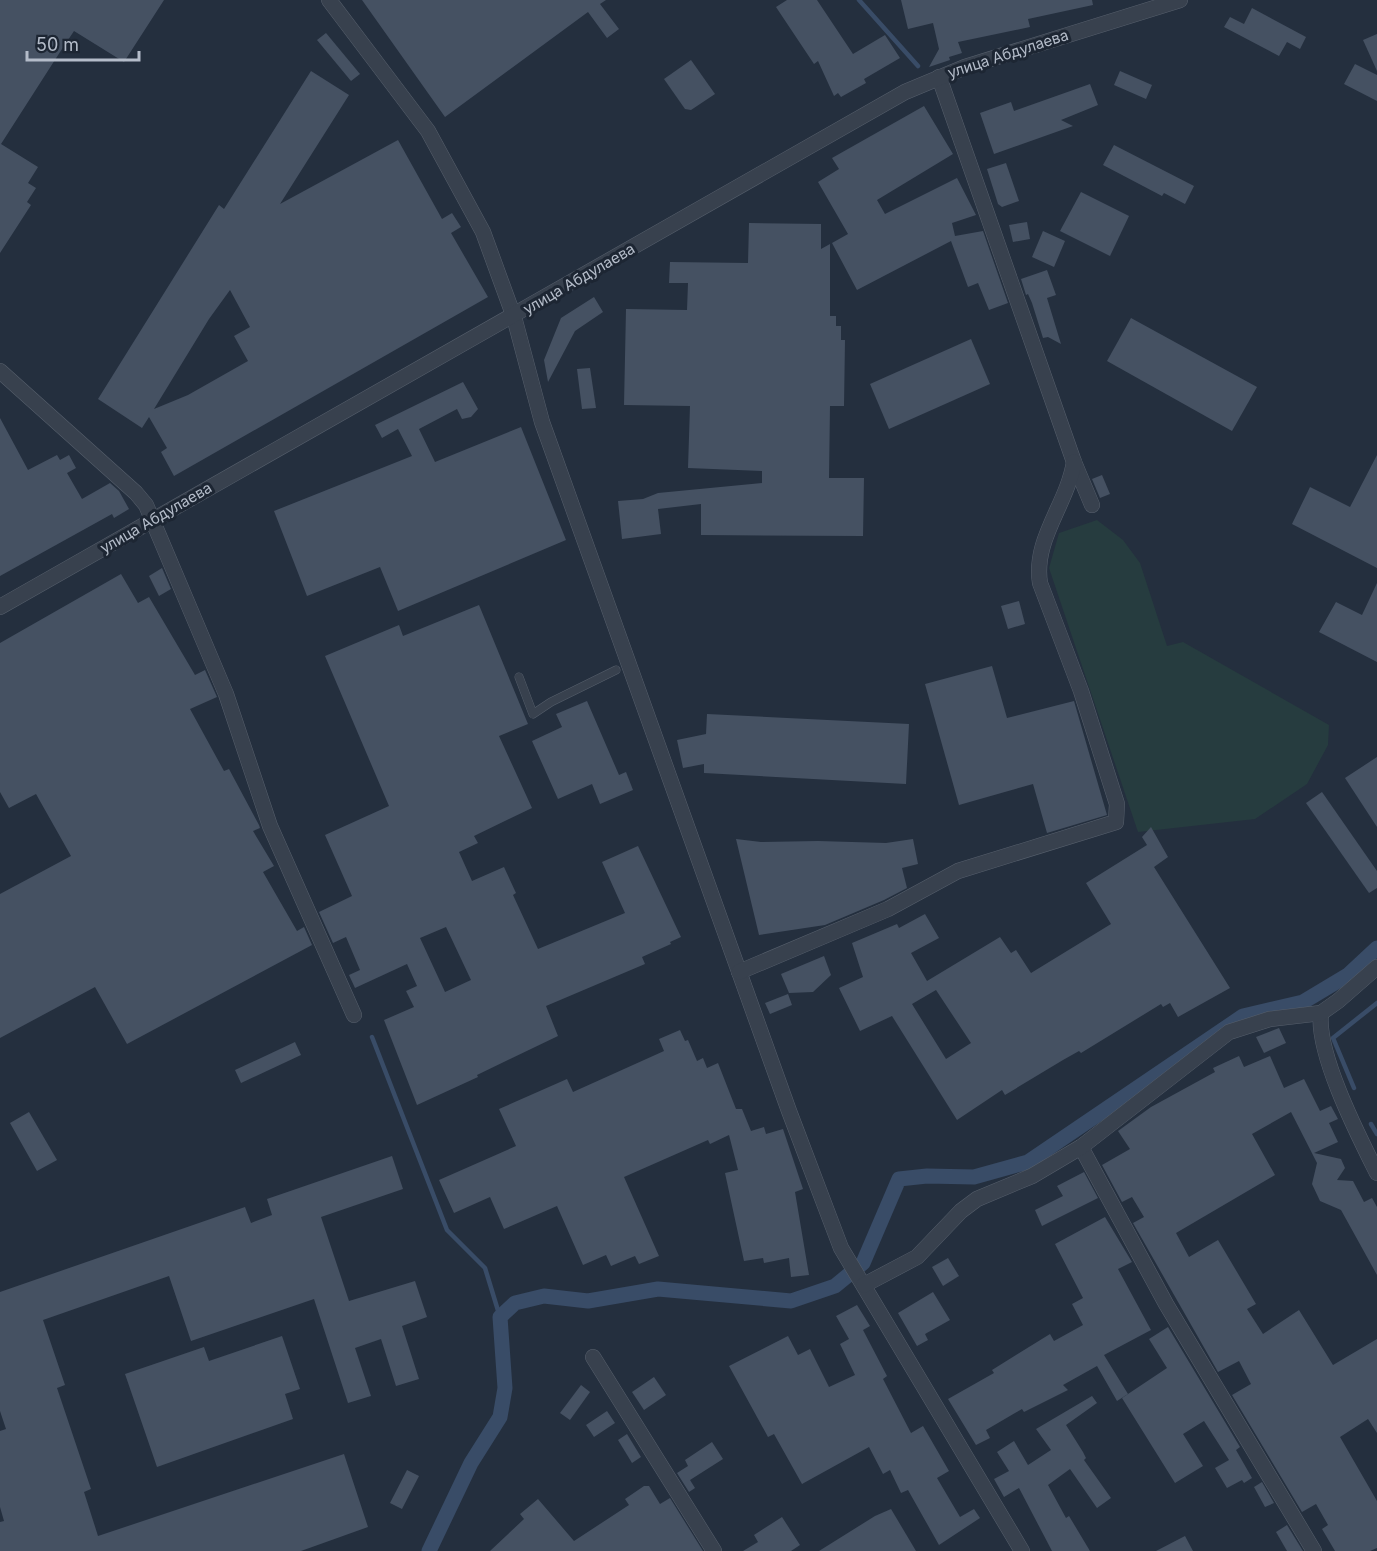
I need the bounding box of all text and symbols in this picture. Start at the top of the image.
scale bar [27,24,140,62]
street label: улица Абдулаева [945,25,1071,82]
text: 50 m [36,34,79,55]
street label: улица Абдулаева [519,239,638,318]
street label: улица Абдулаева [96,478,215,557]

